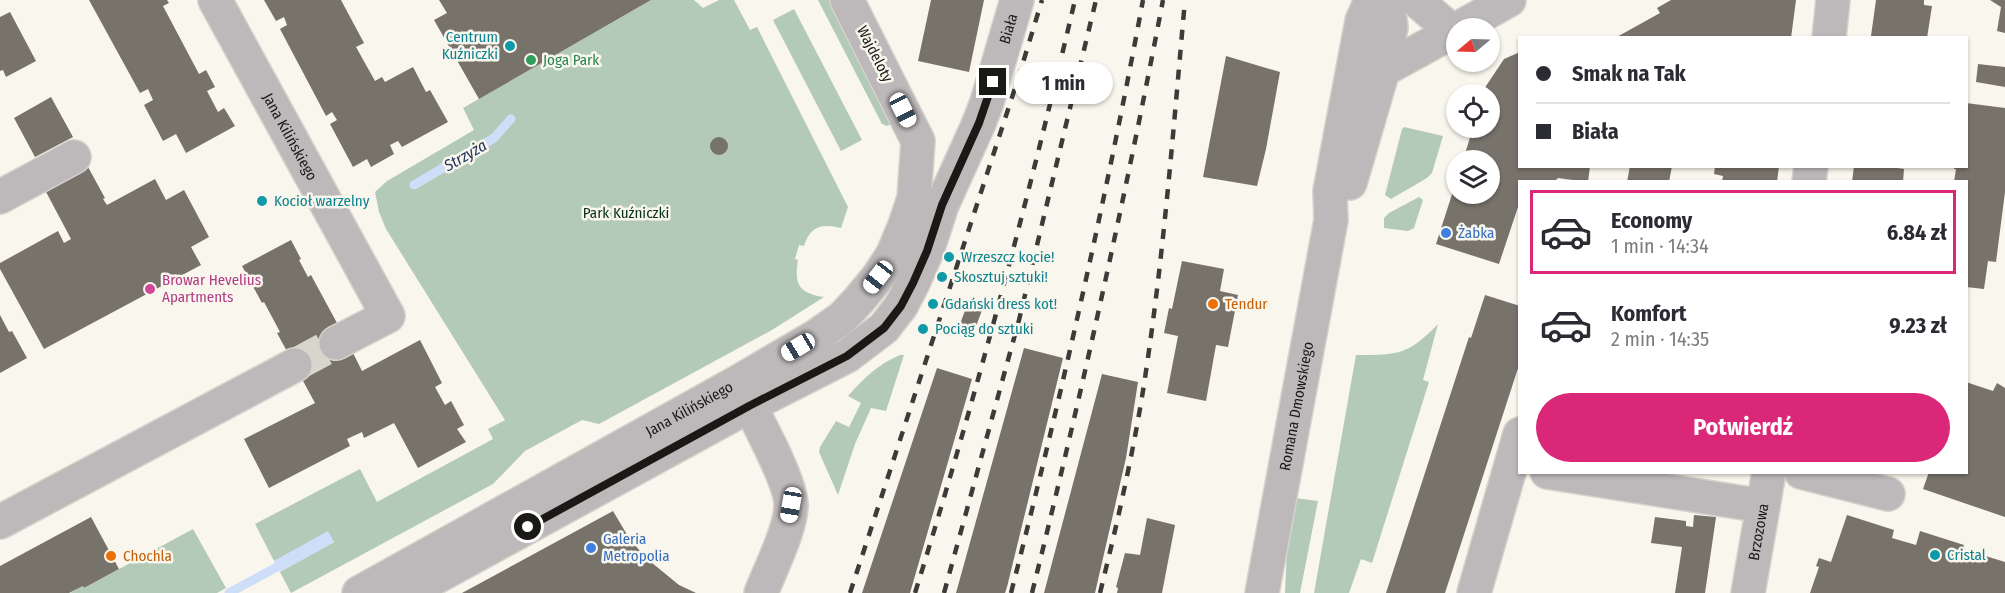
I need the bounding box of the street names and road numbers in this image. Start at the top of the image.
street label: Biała [996,11,1022,46]
street label: Wajdeloty [853,23,897,85]
street label: Jana Kilińskiego [259,90,321,184]
street label: Romana Dmowskiego [1276,340,1317,472]
street label: Jana Kilińskiego [643,378,736,441]
street label: Brzozowa [1745,502,1772,562]

